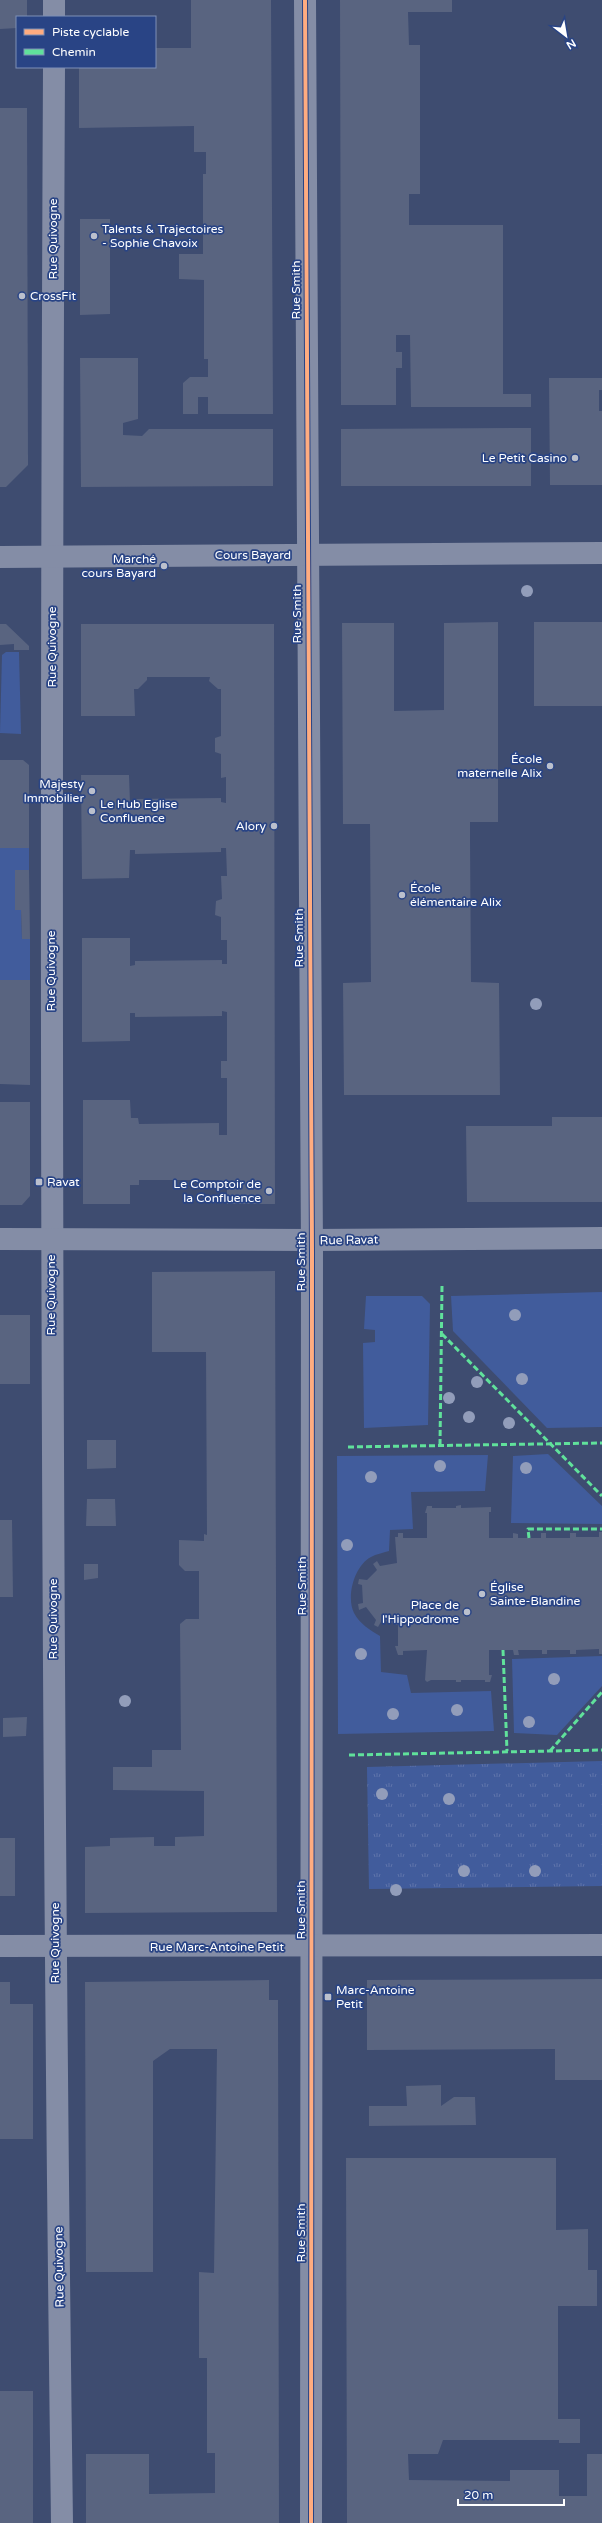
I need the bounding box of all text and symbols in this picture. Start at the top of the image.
legend [16,16,156,68]
north arrow [546,16,586,56]
text: Piste cyclable [52,25,130,39]
text: N [564,36,578,52]
text: Chemin [52,45,96,59]
street label: Rue Quivogne [46,198,60,279]
place label: Talents & Trajectoires - Sophie Chavoix [102,222,224,250]
marker: Talents & Trajectoires - Sophie Chavoix [89,231,99,241]
street label: Rue Smith [289,261,303,319]
place label: CrossFit [30,289,77,303]
marker: CrossFit [17,291,27,301]
place label: Le Petit Casino [482,451,567,465]
marker: Le Petit Casino [570,453,580,463]
street label: Cours Bayard [215,548,291,562]
place label: Marché cours Bayard [82,552,156,580]
marker: Marché cours Bayard [159,561,169,571]
street label: Rue Smith [290,585,304,643]
street label: Rue Quivogne [45,606,59,687]
place label: École maternelle Alix [457,752,542,780]
marker: École maternelle Alix [545,761,555,771]
place label: Majesty Immobilier [23,777,85,805]
marker: Majesty Immobilier [87,786,97,796]
place label: Le Hub Eglise Confluence [100,797,178,825]
marker: Le Hub Eglise Confluence [87,806,97,816]
place label: Alory [236,819,267,833]
marker: Alory [269,821,279,831]
place label: École élémentaire Alix [410,881,502,909]
marker: École élémentaire Alix [397,890,407,900]
street label: Rue Smith [292,909,306,967]
street label: Rue Quivogne [44,930,58,1011]
place label: Ravat [47,1175,80,1189]
marker: Ravat [34,1177,44,1187]
place label: Le Comptoir de la Confluence [173,1177,261,1205]
marker: Le Comptoir de la Confluence [264,1186,274,1196]
street label: Rue Ravat [320,1232,379,1248]
street label: Rue Smith [294,1233,308,1291]
street label: Rue Quivogne [44,1254,58,1335]
street label: Rue Smith [295,1557,309,1615]
street label: Rue Quivogne [46,1578,60,1659]
place label: Église Sainte-Blandine [490,1580,581,1608]
marker: Église Sainte-Blandine [477,1589,487,1599]
place label: Place de l'Hippodrome [382,1598,459,1626]
marker: Place de l'Hippodrome [462,1607,472,1617]
street label: Rue Smith [294,1881,308,1939]
street label: Rue Quivogne [48,1902,62,1983]
street label: Rue Marc-Antoine Petit [150,1940,285,1954]
place label: Marc-Antoine Petit [336,1983,415,2011]
marker: Marc-Antoine Petit [323,1992,333,2002]
street label: Rue Smith [294,2204,308,2262]
street label: Rue Quivogne [51,2226,67,2308]
scale bar [458,2481,564,2507]
text: 20 m [464,2488,493,2502]

